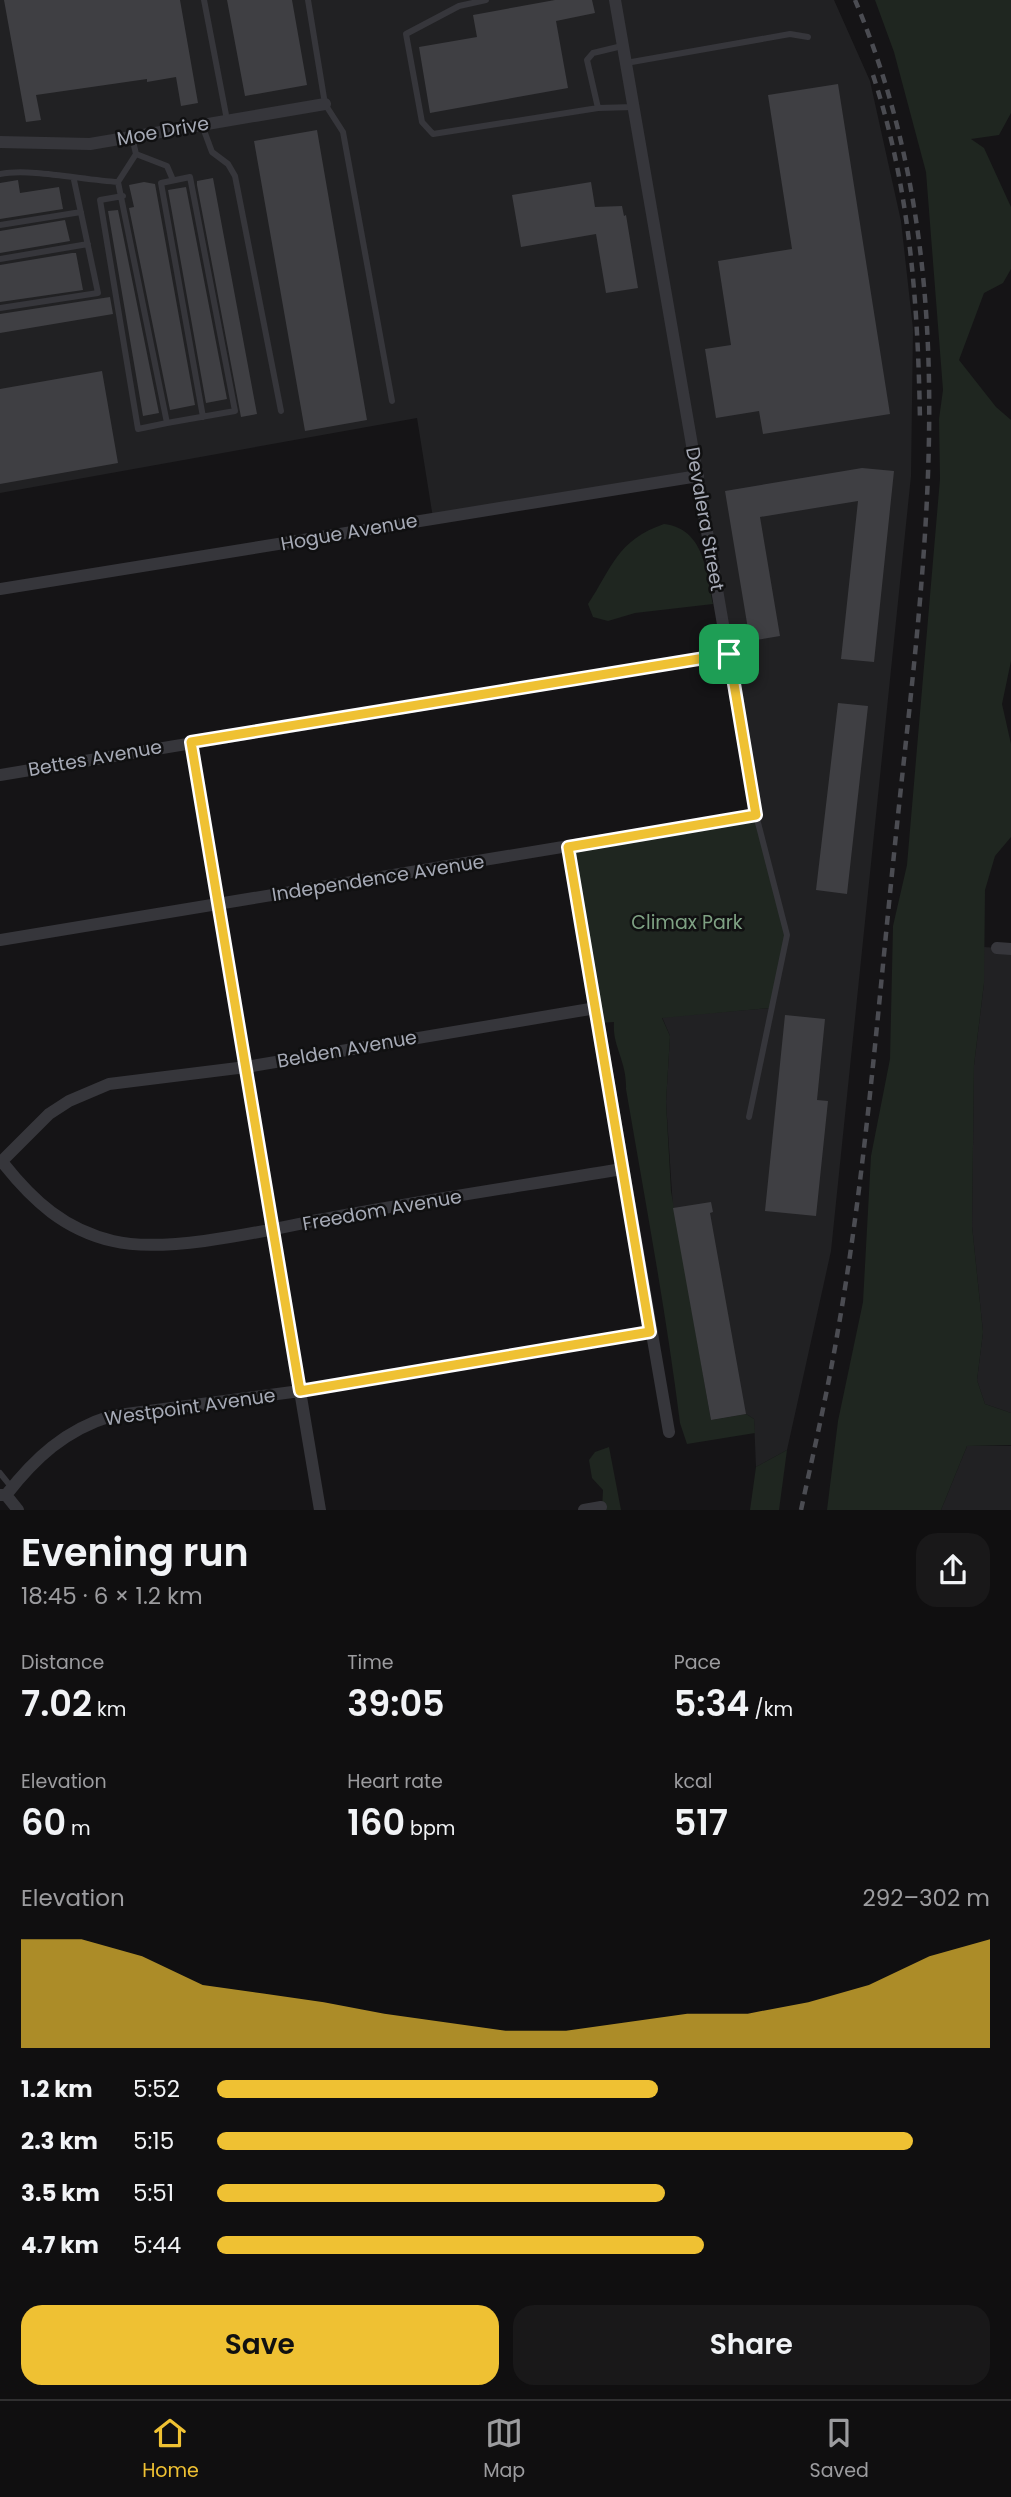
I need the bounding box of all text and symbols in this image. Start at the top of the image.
street label: Moe Drive [115,110,211,152]
street label: Devalera Street [679,445,731,593]
street label: Hogue Avenue [278,507,420,557]
pin [699,624,759,684]
icon: arrive [710,635,748,673]
street label: Bettes Avenue [26,733,164,783]
street label: Independence Avenue [270,848,486,908]
park label: Climax Park [631,909,743,936]
street label: Belden Avenue [275,1023,419,1075]
street label: Freedom Avenue [300,1183,464,1237]
street label: Westpoint Avenue [103,1382,277,1432]
text: Evening run [21,1526,249,1579]
button: share [916,1533,990,1607]
text: 18:45 · 6 × 1.2 km [21,1580,203,1612]
text: Distance [21,1649,104,1676]
text: Time [347,1649,394,1676]
text: Pace [674,1649,721,1676]
text: 7.02 [21,1679,92,1728]
text: 39:05 [347,1679,445,1728]
text: 5:34 [674,1679,750,1728]
text: km [92,1696,126,1723]
text: /km [750,1696,793,1723]
text: Elevation [21,1768,107,1795]
text: Heart rate [347,1768,443,1795]
text: kcal [674,1768,713,1795]
text: 60 [21,1798,66,1847]
text: 160 [347,1798,405,1847]
text: 517 [674,1798,728,1847]
text: m [66,1815,91,1842]
text: bpm [405,1815,455,1842]
text: Elevation [21,1882,125,1914]
text: 292–302 m [862,1882,990,1914]
text: 1.2 km [21,2073,93,2105]
text: 5:52 [133,2073,180,2105]
text: 2.3 km [21,2125,98,2157]
text: 5:15 [133,2125,174,2157]
text: 3.5 km [21,2177,100,2209]
text: 5:51 [133,2177,174,2209]
text: 4.7 km [21,2229,99,2261]
text: 5:44 [133,2229,181,2261]
button: Save [21,2305,499,2385]
button: Share [513,2305,990,2385]
tab: Home [142,2414,199,2485]
tab: Map [483,2414,525,2485]
tab: Saved [810,2414,869,2485]

